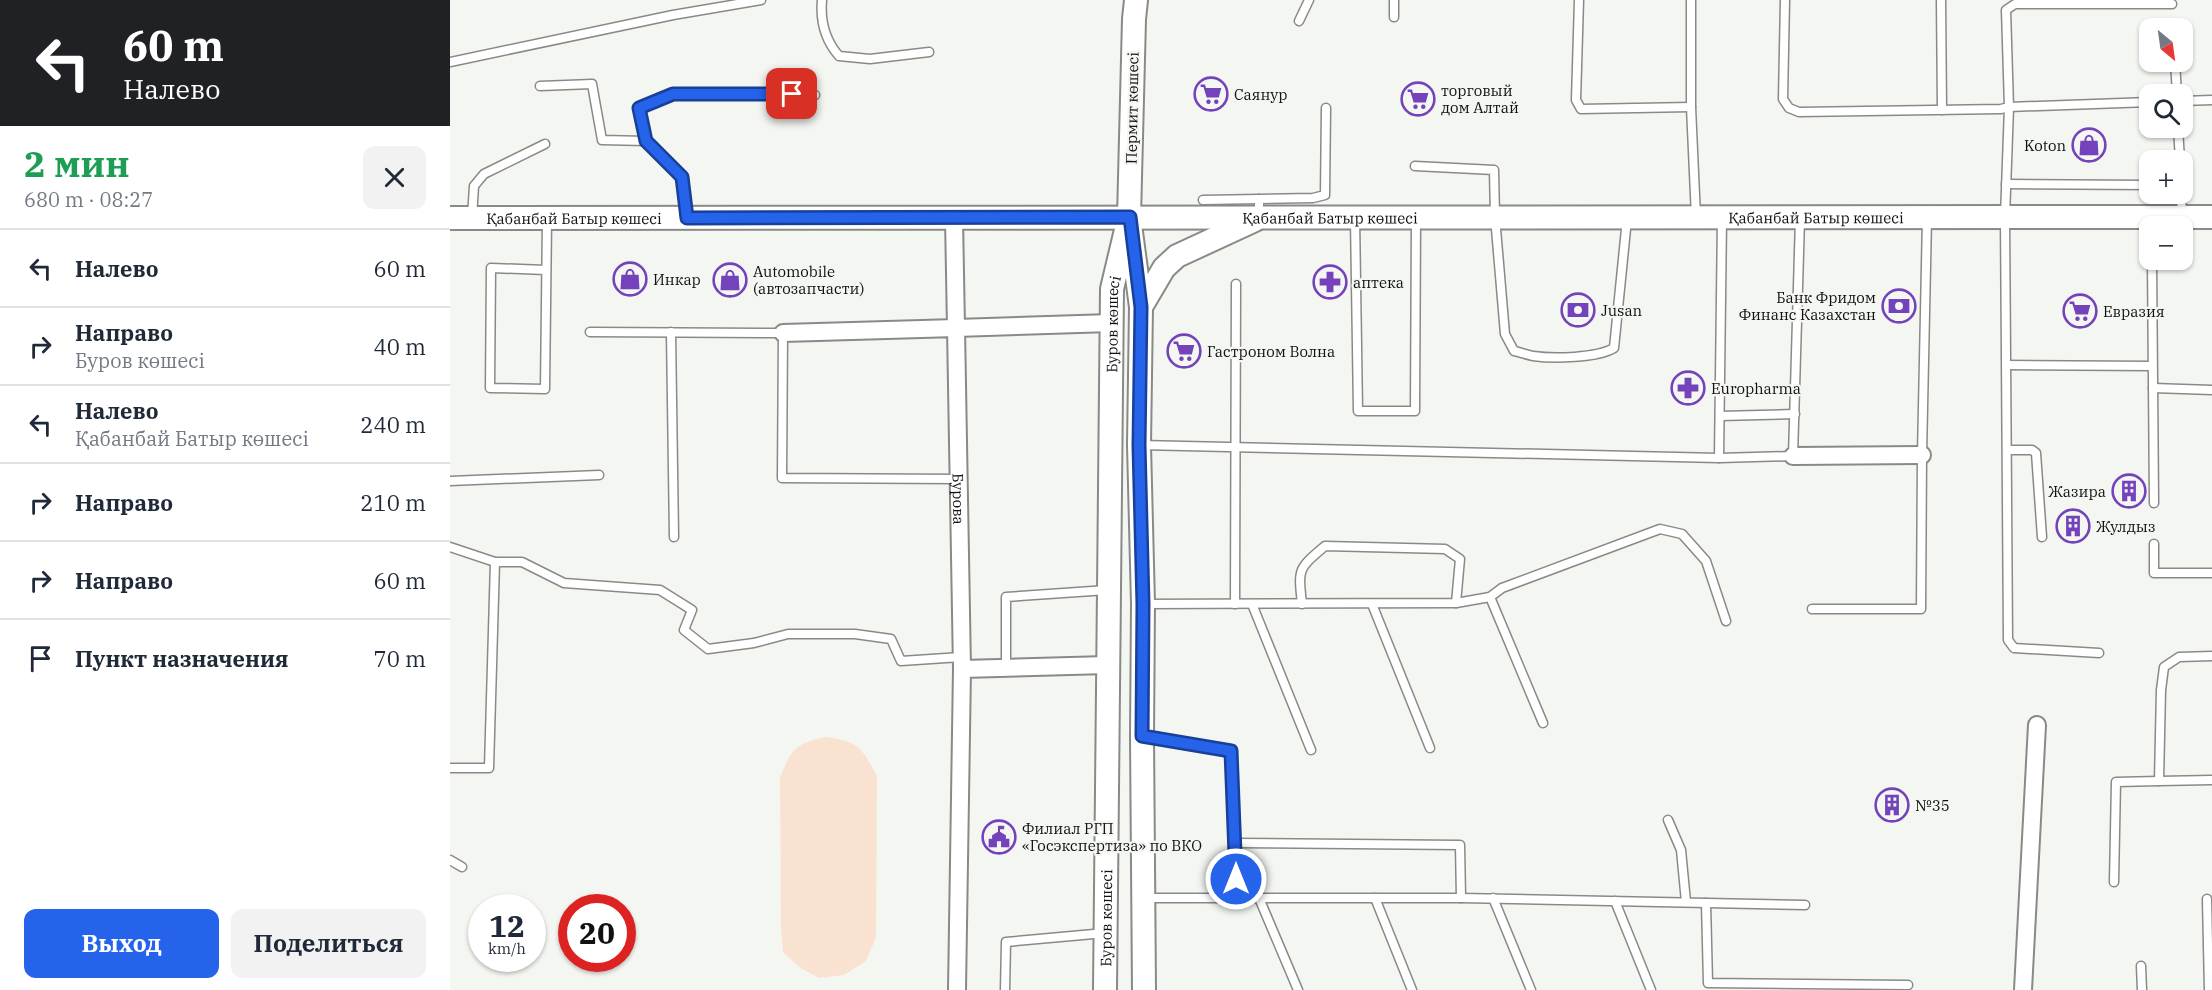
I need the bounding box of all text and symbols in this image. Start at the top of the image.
text: 60 m [123,18,224,73]
north arrow [2139,18,2193,72]
map controls [2139,18,2193,270]
icon: left [24,24,102,102]
street label: Пермит көшесі [1122,51,1142,164]
pin [766,68,817,119]
text: Налево [123,71,220,106]
supermarket icon: Саянур [1193,76,1229,112]
icon: arrive [775,77,808,110]
supermarket icon: торговый дом Алтай [1400,81,1436,117]
place label: торговый дом Алтай [1441,81,1519,117]
button: search [2139,84,2193,138]
place label: Саянур [1234,85,1288,104]
shop icon: Koton [2071,127,2107,163]
place label: Koton [2024,136,2066,155]
text: 2 мин [24,140,130,187]
button: close [363,146,426,209]
button: + [2139,150,2193,204]
text: 680 m · 08:27 [24,186,153,213]
street label: Қабанбай Батыр көшесі [486,208,662,227]
street label: Қабанбай Батыр көшесі [1242,208,1418,227]
street label: Қабанбай Батыр көшесі [1728,208,1904,227]
button: − [2139,216,2193,270]
icon: left [24,252,57,285]
text: Налево [75,254,159,283]
text: 60 m [374,254,426,283]
shop icon: Инкар [612,261,648,297]
shop icon: Automobile (автозапчасти) [712,262,748,298]
place label: Automobile (автозапчасти) [753,262,864,298]
pharmacy icon: аптека [1312,264,1348,300]
place label: Инкар [653,270,701,289]
street label: Буров көшесі [1102,273,1124,373]
place label: аптека [1353,273,1404,292]
place label: Банк Фридом Финанс Казахстан [1739,288,1876,324]
bank icon: Банк Фридом Финанс Казахстан [1881,288,1917,324]
bank icon: Jusan [1560,292,1596,328]
supermarket icon: Евразия [2062,293,2098,329]
place label: Jusan [1601,301,1643,320]
place label: Евразия [2103,302,2165,321]
text: Направо [75,318,173,347]
icon: right [24,330,57,363]
text: 40 m [374,332,426,361]
supermarket icon: Гастроном Волна [1166,333,1202,369]
place label: Гастроном Волна [1207,342,1335,361]
text: Буров көшесі [75,347,205,374]
pharmacy icon: Europharma [1670,370,1706,406]
place label: Europharma [1711,379,1801,398]
text: Налево [75,396,159,425]
icon: left [24,408,57,441]
text: 240 m [360,410,426,439]
text: Қабанбай Батыр көшесі [75,425,309,452]
street label: Бурова [949,473,969,525]
building icon: Жазира [2111,473,2147,509]
place label: Жазира [2048,482,2106,501]
icon: right [24,486,57,519]
text: Направо [75,488,173,517]
text: 210 m [360,488,426,517]
building icon: Жулдыз [2055,508,2091,544]
place label: Жулдыз [2096,517,2155,536]
icon: right [24,564,57,597]
text: Направо [75,566,173,595]
text: 60 m [374,566,426,595]
icon: arrive [24,642,57,675]
text: Пункт назначения [75,644,289,673]
text: 70 m [374,644,426,673]
building icon: №35 [1874,787,1910,823]
place label: №35 [1915,796,1950,815]
public building icon: Филиал РГП «Госэкспертиза» по ВКО [981,819,1017,855]
place label: Филиал РГП «Госэкспертиза» по ВКО [1022,819,1202,855]
position arrow [1204,847,1268,911]
street label: Буров көшесі [1096,869,1116,967]
speed limit sign: 20 [558,894,636,972]
text: 12 [489,906,525,945]
button: Выход [24,909,219,978]
button: Поделиться [231,909,426,978]
text: km/h [488,939,526,958]

